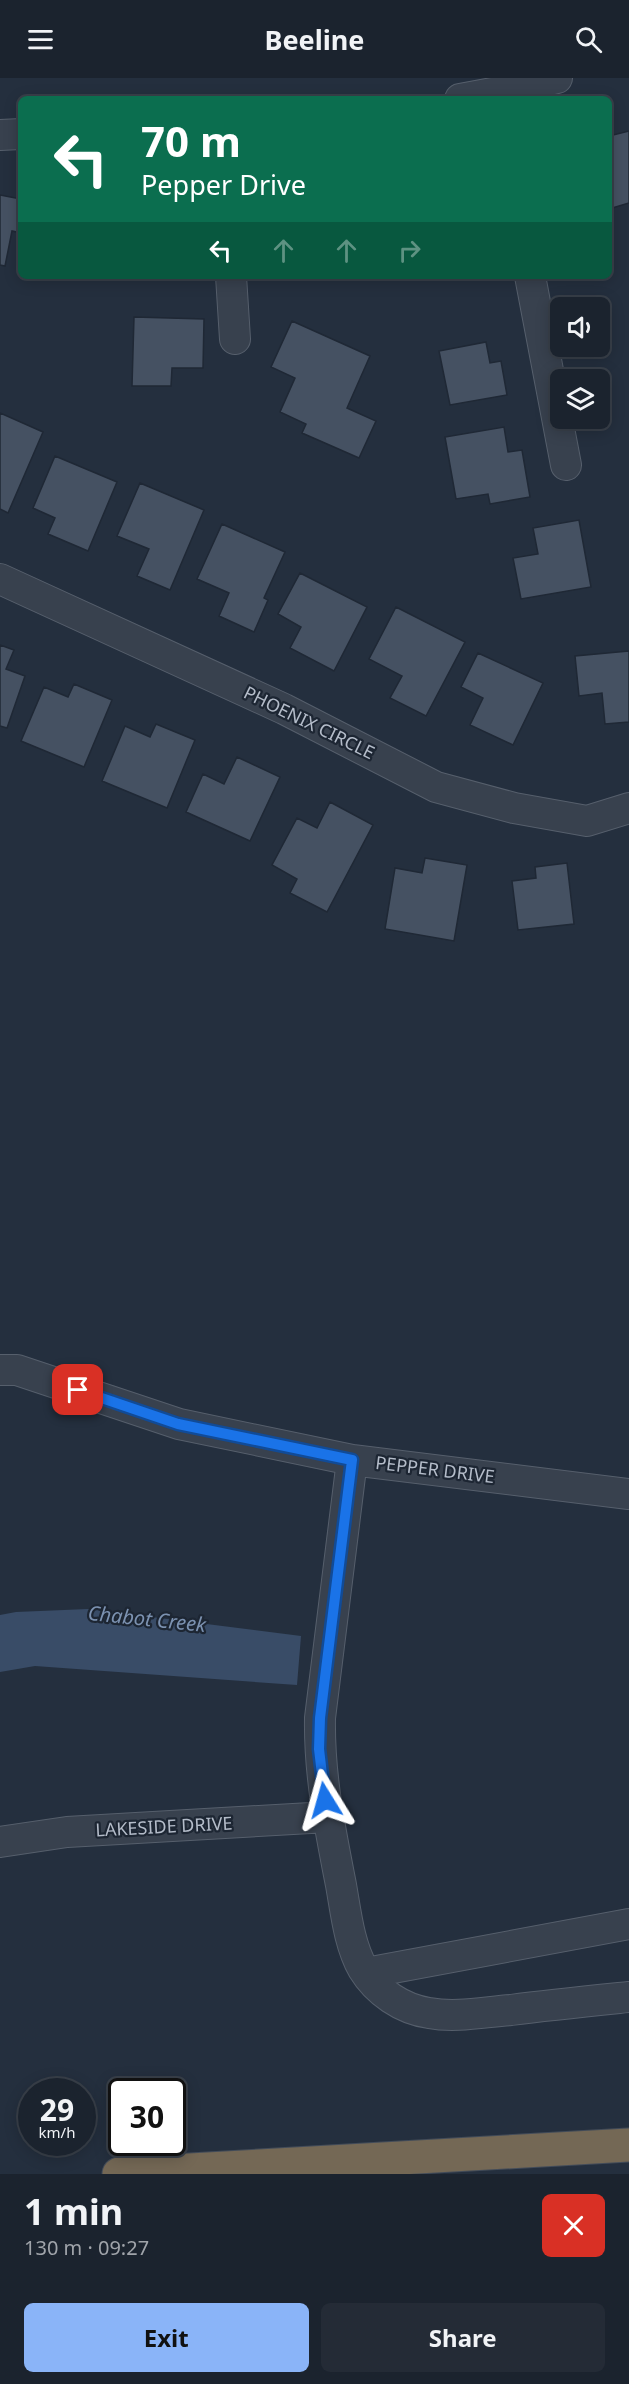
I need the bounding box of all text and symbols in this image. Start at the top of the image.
text: Beeline [265,21,364,58]
icon: menu [24,23,57,56]
icon: search [572,23,605,56]
text: 70 m [141,112,241,169]
icon: left [42,120,120,198]
text: Pepper Drive [141,166,306,203]
icon: left [204,234,237,267]
icon: ahead [267,234,300,267]
icon: ahead [330,234,363,267]
icon: right [393,234,426,267]
map controls [550,297,610,429]
button: sound [550,297,610,357]
button: layers [550,369,610,429]
street label: PHOENIX CIRCLE [240,680,379,764]
pin [52,1364,103,1415]
icon: arrive [61,1373,94,1406]
street label: PEPPER DRIVE [374,1450,496,1488]
water label: Chabot Creek [87,1599,208,1638]
position arrow [293,1768,357,1832]
street label: LAKESIDE DRIVE [95,1810,233,1842]
speed limit sign: 30 [108,2078,186,2156]
text: 29 [40,2089,74,2130]
text: km/h [39,2122,75,2142]
text: 1 min [24,2187,123,2236]
button: close [542,2194,605,2257]
text: 130 m · 09:27 [24,2234,149,2261]
button: Exit [24,2303,309,2372]
button: Share [321,2303,605,2372]

